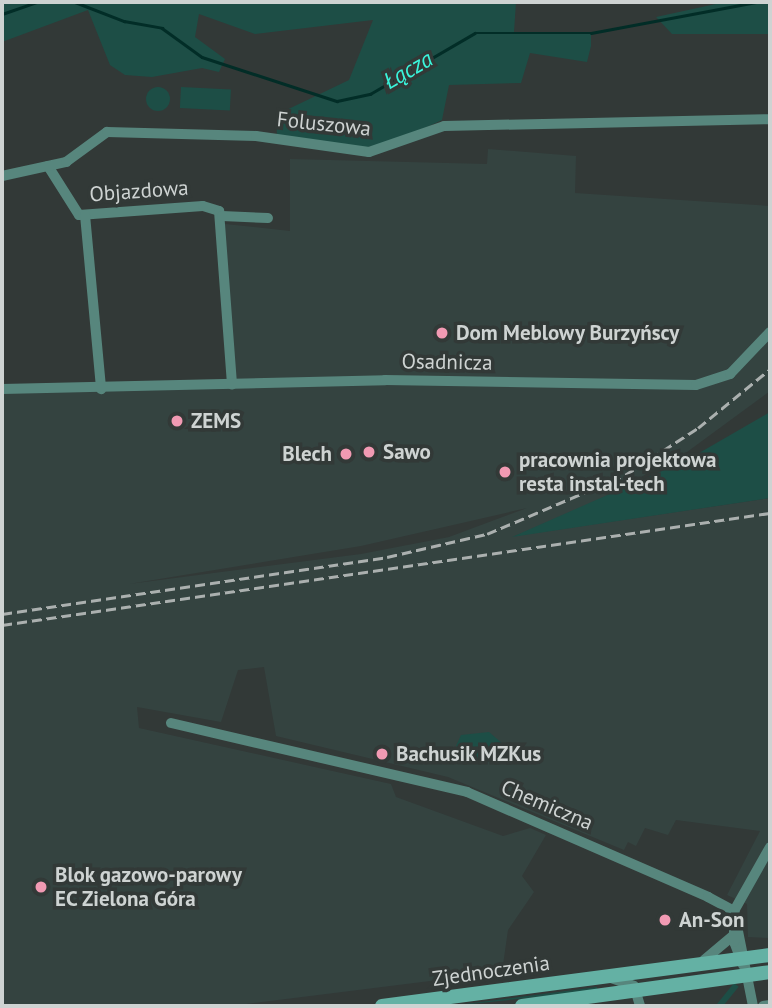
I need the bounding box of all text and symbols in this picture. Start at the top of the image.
water label: Łącza [379,45,437,95]
street label: Foluszowa [276,107,372,141]
street label: Objazdowa [89,175,189,207]
place label: Dom Meblowy Burzyńscy [456,320,680,346]
marker: Dom Meblowy Burzyńscy [434,325,450,341]
street label: Osadnicza [401,349,493,375]
place label: ZEMS [191,408,241,434]
marker: ZEMS [169,413,185,429]
place label: Sawo [383,439,431,465]
place label: Blech [282,441,332,467]
marker: Sawo [361,444,377,460]
marker: Blech [338,446,354,462]
place label: pracownia projektowa resta instal-tech [519,447,716,497]
marker: pracownia projektowa resta instal-tech [497,464,513,480]
place label: Bachusik MZKus [396,741,542,767]
marker: Bachusik MZKus [374,746,390,762]
street label: Chemiczna [497,774,597,836]
place label: Blok gazowo-parowy EC Zielona Góra [55,862,243,912]
marker: Blok gazowo-parowy EC Zielona Góra [33,879,49,895]
place label: An-Son [679,907,745,933]
marker: An-Son [657,912,673,928]
street label: Zjednoczenia [431,950,551,992]

